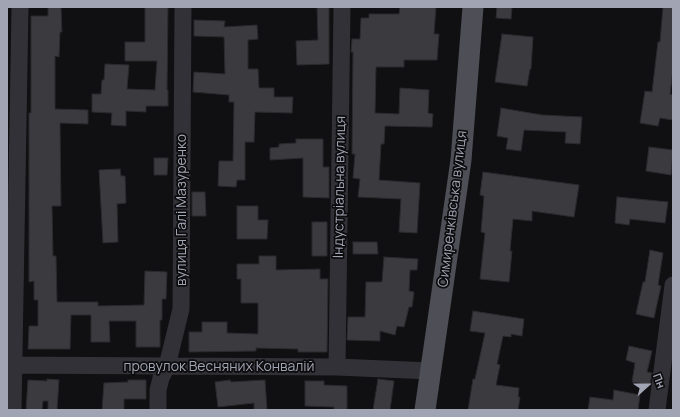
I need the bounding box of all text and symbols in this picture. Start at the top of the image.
street label: Індустріальна вулиця [330,116,350,258]
street label: Симиренківська вулиця [435,130,471,288]
street label: вулиця Галі Мазуренко [174,134,190,286]
street label: провулок Весняних Конвалій [123,359,315,375]
north arrow [628,365,668,405]
text: Пн [650,371,669,390]

